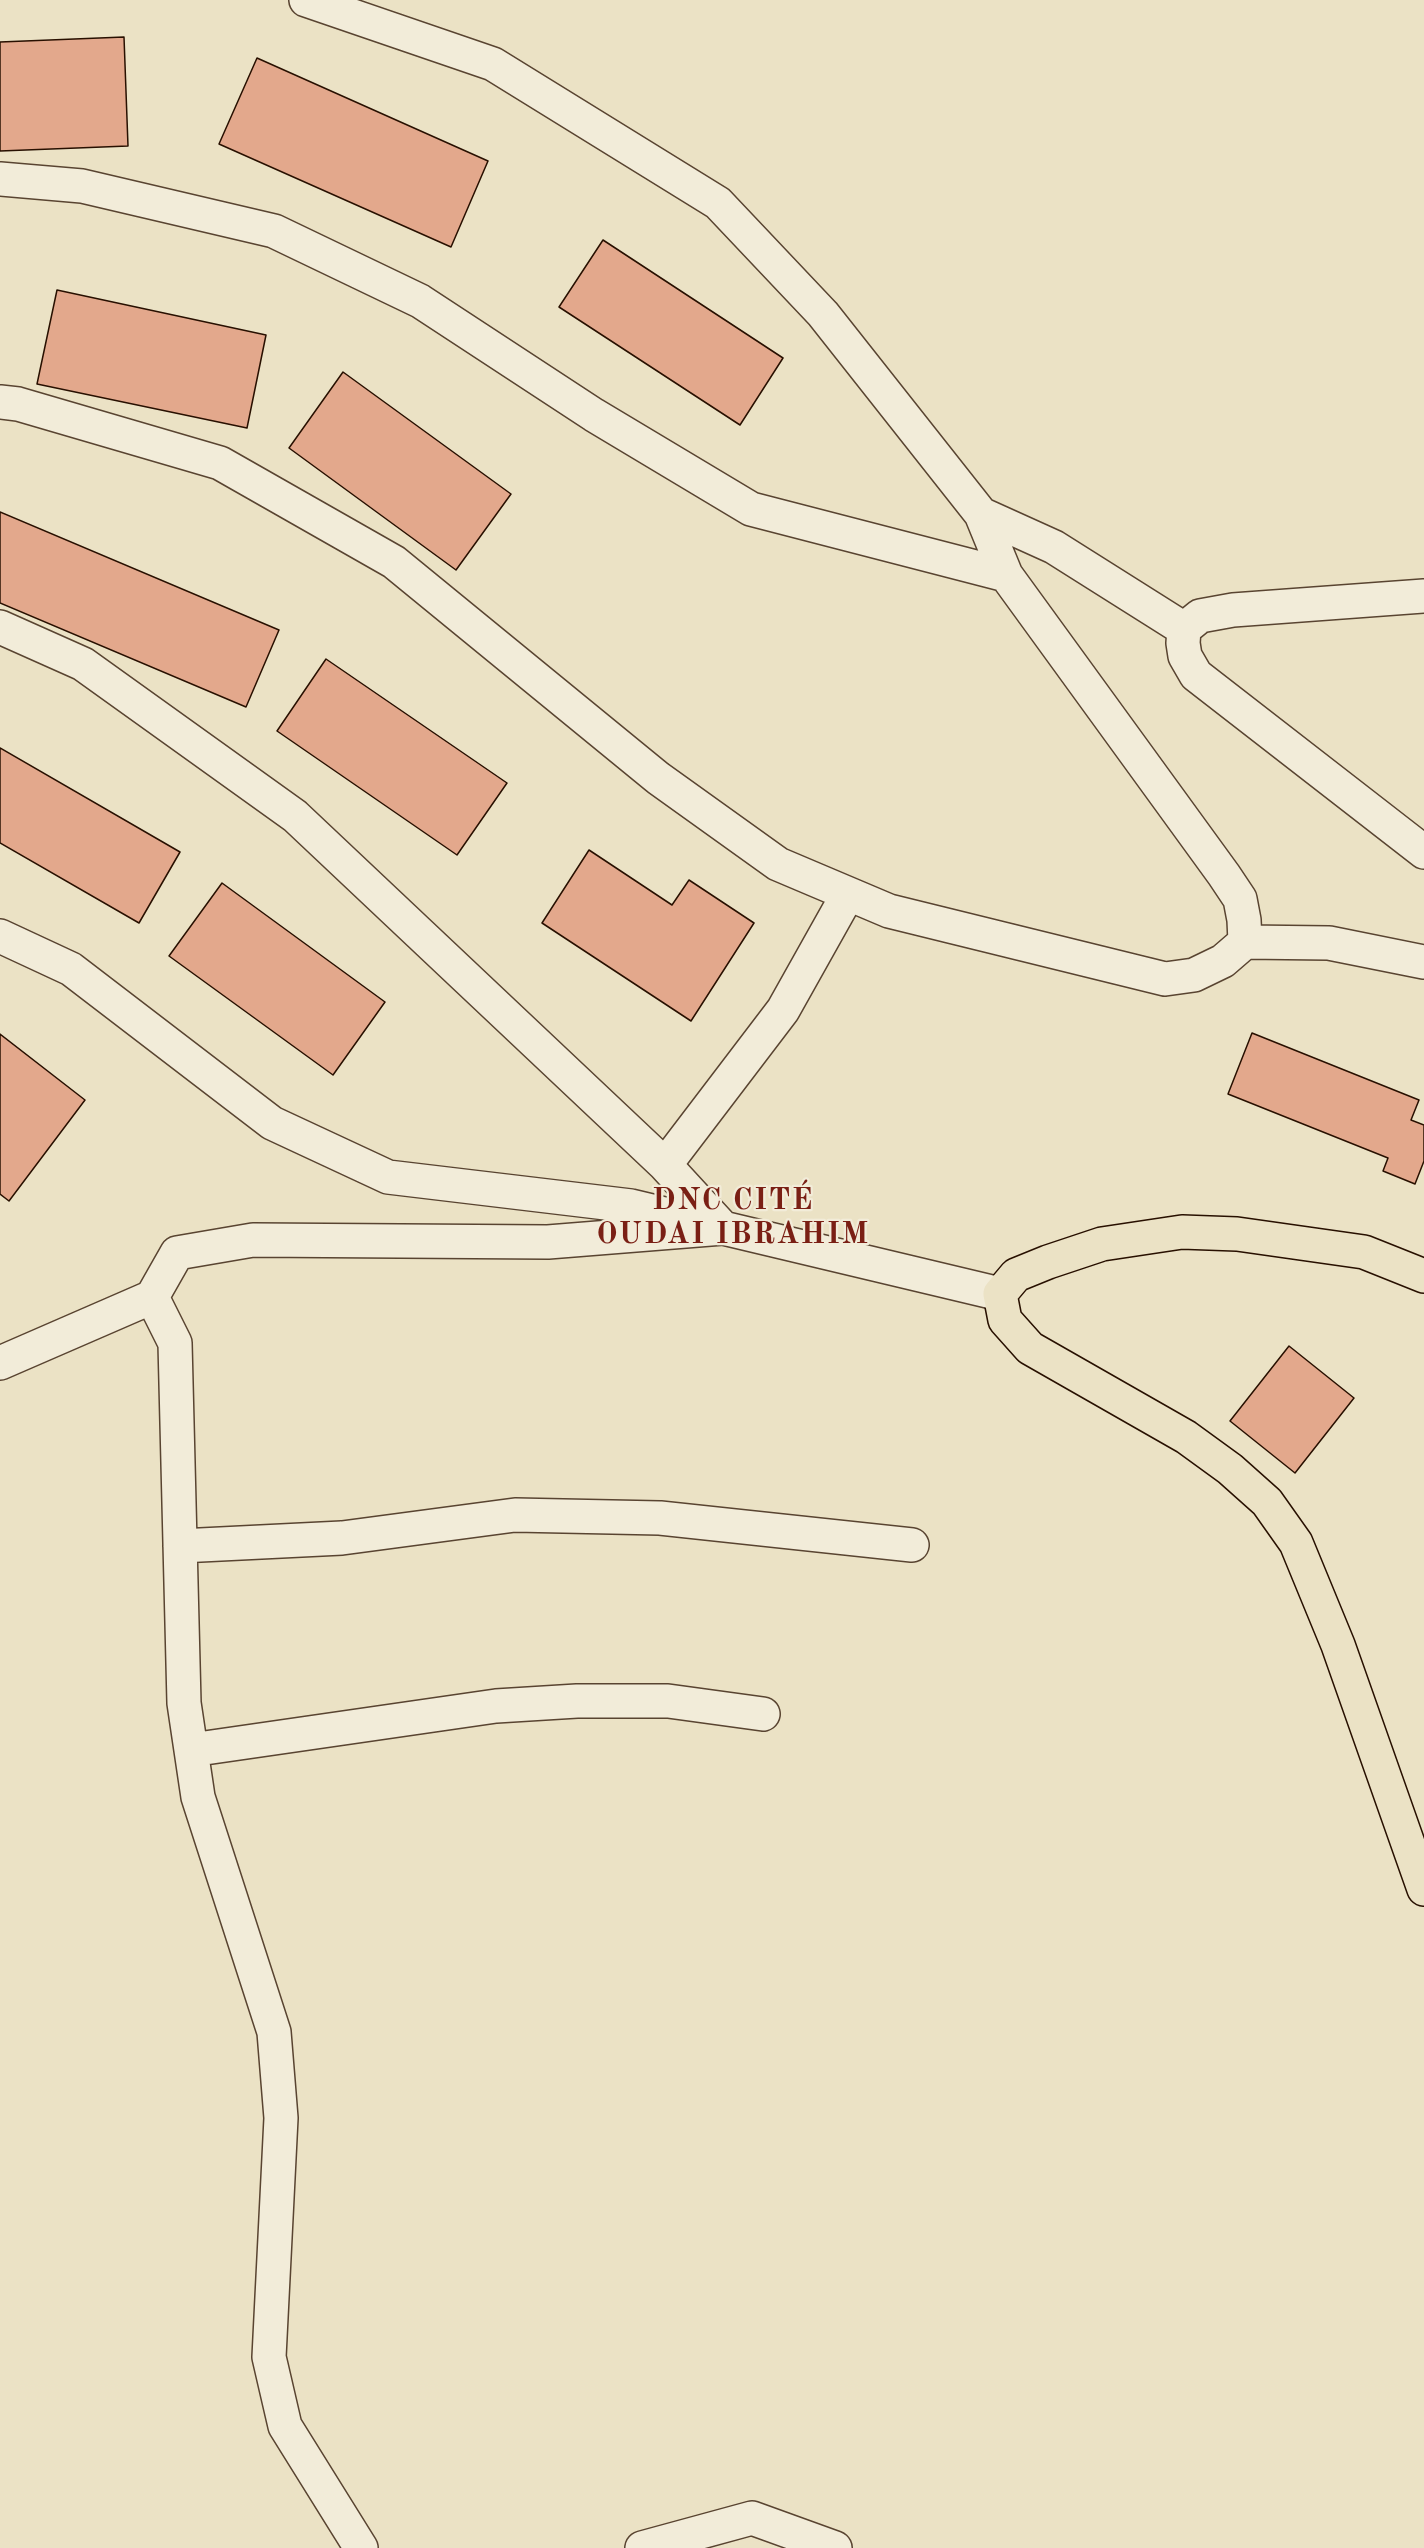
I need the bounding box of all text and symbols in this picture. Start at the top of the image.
district label: DNC CITÉ OUDAI IBRAHIM [596,1183,870,1254]

